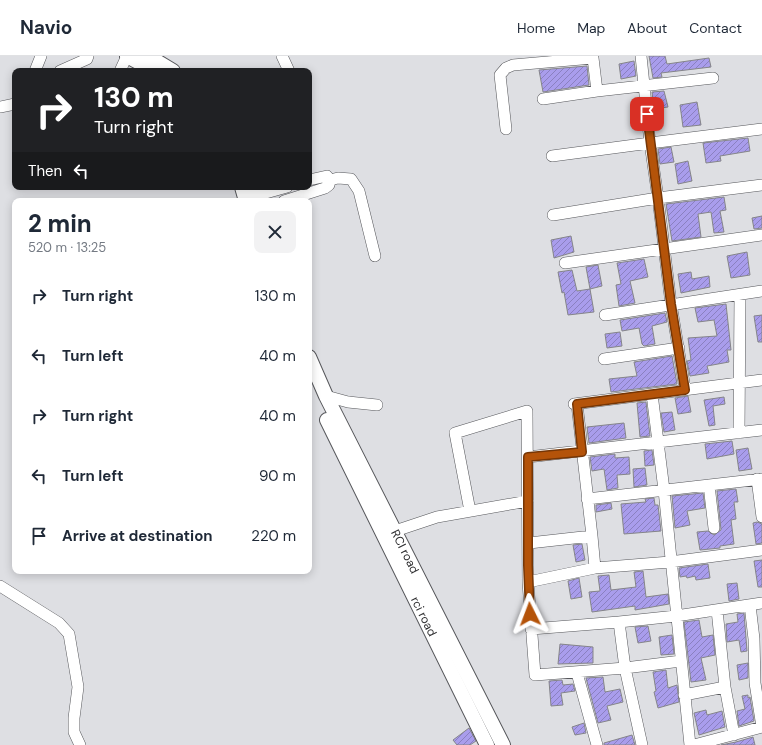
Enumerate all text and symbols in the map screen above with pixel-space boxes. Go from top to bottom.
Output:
text: Navio [20,15,72,40]
text: Home [517,19,555,37]
text: Map [577,19,605,37]
text: About [627,19,667,37]
text: Contact [689,19,742,37]
text: 130 m [94,79,174,116]
icon: right [28,84,80,136]
pin [630,97,664,131]
icon: arrive [636,103,658,125]
text: Turn right [94,115,174,139]
icon: left [70,160,92,182]
text: Then [28,161,62,181]
text: 2 min [28,208,92,239]
button: close [254,211,296,253]
text: 520 m · 13:25 [28,239,106,256]
icon: right [28,285,50,307]
text: Turn right [62,286,133,306]
text: 130 m [255,286,296,306]
icon: left [28,345,50,367]
text: Turn left [62,346,123,366]
text: 40 m [259,346,296,366]
icon: right [28,405,50,427]
text: Turn right [62,406,133,426]
text: 40 m [259,406,296,426]
icon: left [28,465,50,487]
text: Turn left [62,466,123,486]
text: 90 m [259,466,296,486]
icon: arrive [28,525,50,547]
text: Arrive at destination [62,526,213,546]
text: 220 m [251,526,296,546]
street label: RCI road [387,527,423,576]
position arrow [509,593,551,635]
street label: rci road [407,594,440,639]

